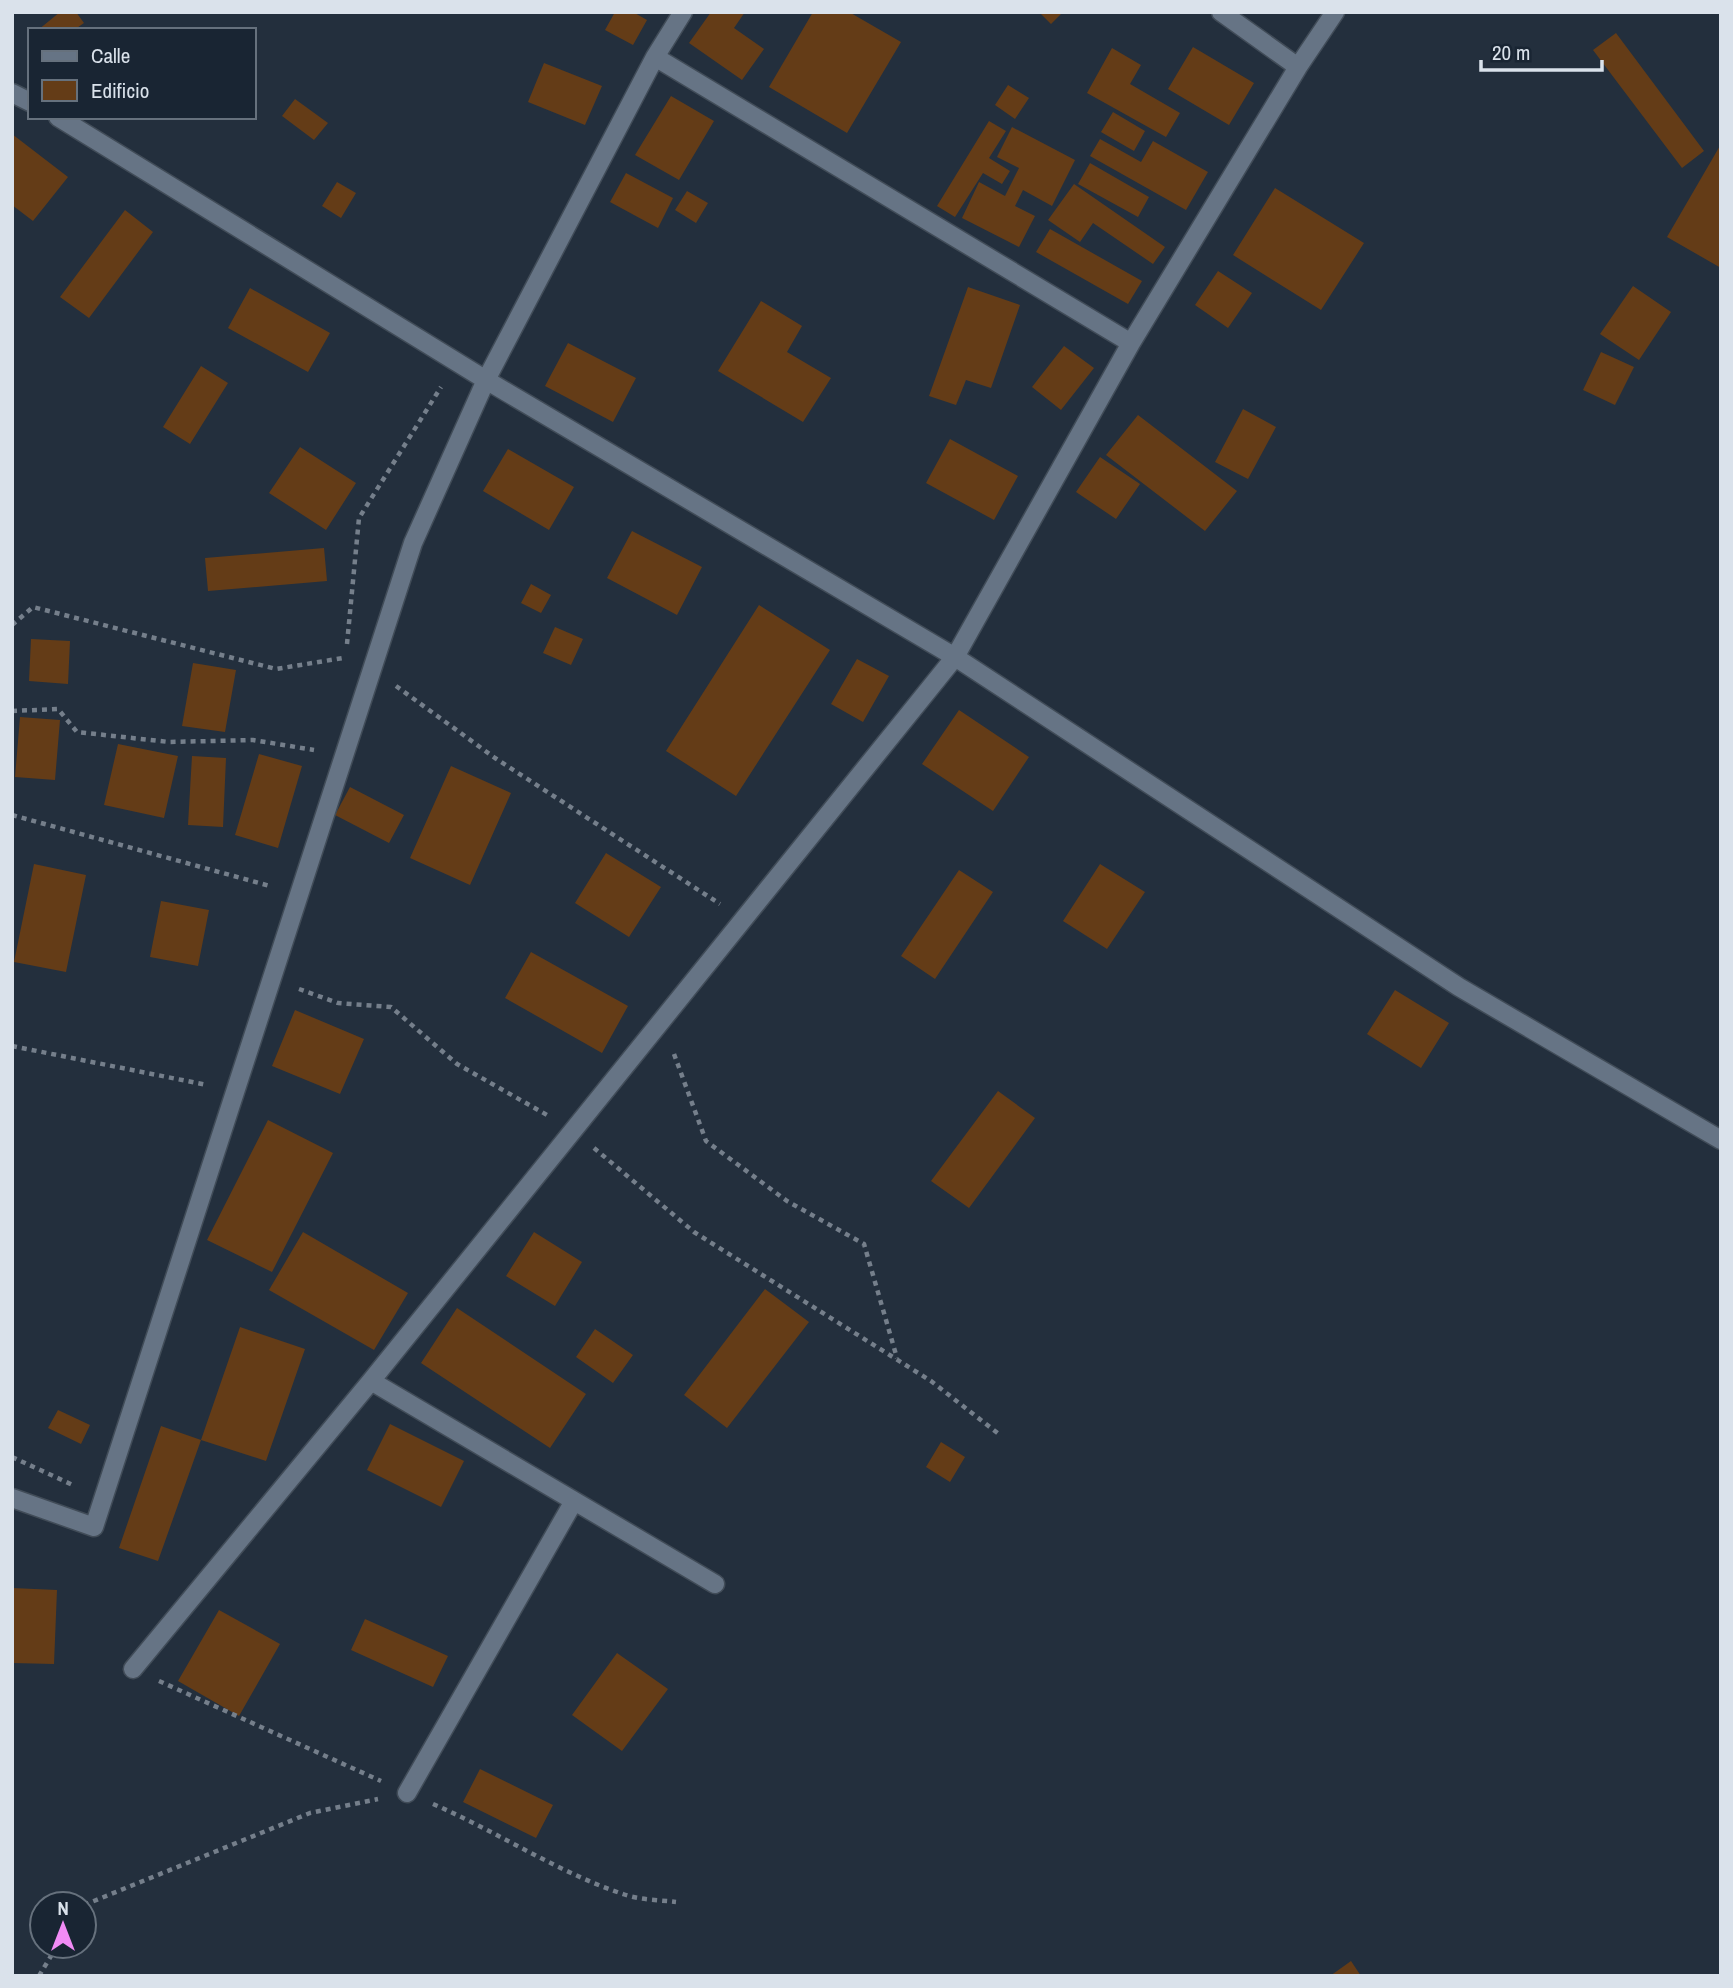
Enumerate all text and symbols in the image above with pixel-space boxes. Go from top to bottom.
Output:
legend [28,28,256,119]
scale bar [1481,28,1602,72]
text: 20 m [1492,38,1530,67]
text: Calle [91,41,130,70]
text: Edificio [91,76,149,105]
north arrow [28,1890,98,1960]
text: N [57,1895,69,1921]

